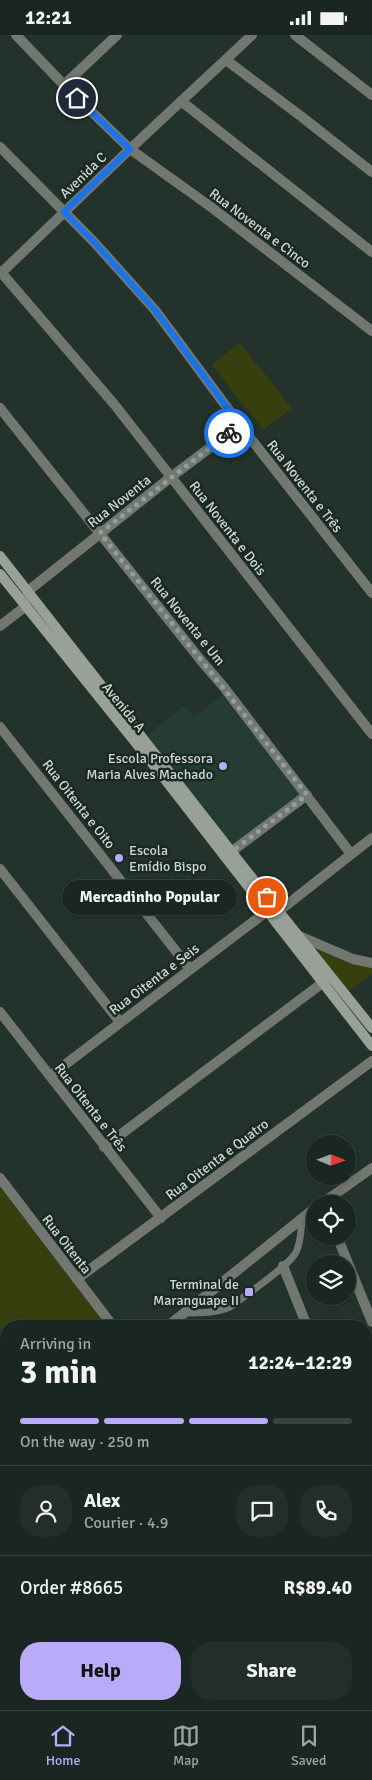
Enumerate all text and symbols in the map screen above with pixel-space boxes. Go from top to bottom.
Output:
text: 12:21 [25,6,72,30]
pin [56,77,98,119]
icon: home [63,84,91,112]
street label: Avenida C [56,149,110,202]
street label: Rua Noventa e Cinco [206,185,314,272]
courier [204,408,254,458]
icon: bike [215,419,243,447]
street label: Rua Noventa e Três [263,437,346,536]
street label: Rua Noventa [84,471,154,531]
street label: Rua Noventa e Dois [186,478,270,579]
street label: Rua Noventa e Um [147,574,229,669]
street label: Avenida A [98,679,149,736]
place label: Escola Professora Maria Alves Machado [86,750,213,783]
street label: Rua Oitenta e Oito [38,756,119,852]
marker: Escola Professora Maria Alves Machado [217,760,229,772]
place label: Escola Emídio Bispo [129,842,207,875]
marker: Escola Emídio Bispo [113,852,125,864]
pin [246,876,288,918]
callout: Mercadinho Popular [62,879,237,915]
icon: bag [253,883,281,911]
text: Mercadinho Popular [79,887,220,907]
street label: Rua Oitenta e Seis [106,940,203,1019]
street label: Rua Oitenta e Três [51,1060,130,1155]
street label: Rua Oitenta e Quatro [163,1115,272,1204]
north arrow [306,1135,356,1185]
map controls [306,1135,356,1305]
button: locate [306,1195,356,1245]
street label: Rua Oitenta [38,1211,95,1277]
button: layers [306,1255,356,1305]
place label: Terminal de Maranguape II [153,1276,239,1309]
marker: Terminal de Maranguape II [243,1286,255,1298]
text: Arriving in [20,1334,91,1354]
text: 12:24–12:29 [248,1351,352,1375]
text: 3 min [20,1353,97,1392]
text: On the way · 250 m [20,1432,150,1452]
button: person [20,1485,72,1537]
button: chat [236,1485,288,1537]
button: phone [300,1485,352,1537]
text: Alex [84,1489,120,1513]
text: Courier · 4.9 [84,1513,168,1533]
text: Order #8665 [20,1576,123,1600]
text: R$89.40 [284,1576,352,1600]
button: Help [20,1642,181,1700]
button: Share [191,1642,352,1700]
tab: Home [46,1722,81,1769]
tab: Map [172,1722,200,1769]
tab: Saved [291,1722,326,1769]

